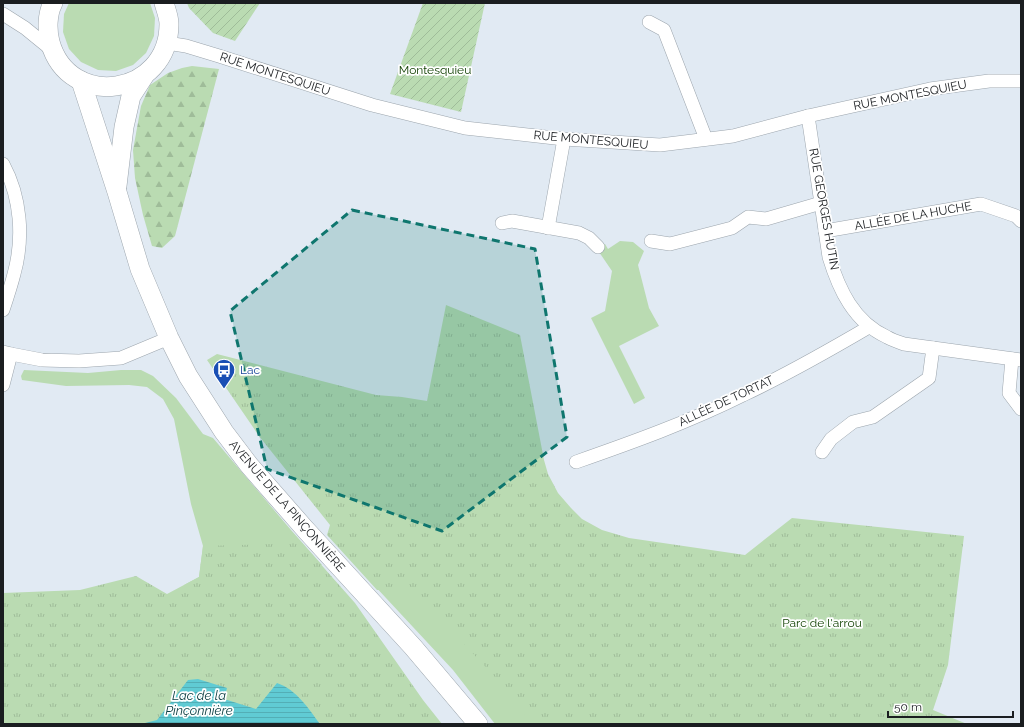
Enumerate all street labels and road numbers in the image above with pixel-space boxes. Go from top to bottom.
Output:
street label: RUE MONTESQUIEU [218,50,332,98]
street label: RUE MONTESQUIEU [852,77,968,113]
street label: RUE MONTESQUIEU [533,128,649,152]
street label: RUE GEORGES HUTIN [806,147,842,271]
street label: ALLÉE DE LA HUCHE [853,199,973,233]
street label: ALLÉE DE TORTAT [676,373,776,429]
street label: AVENUE DE LA PINÇONNIÈRE [226,438,348,574]

